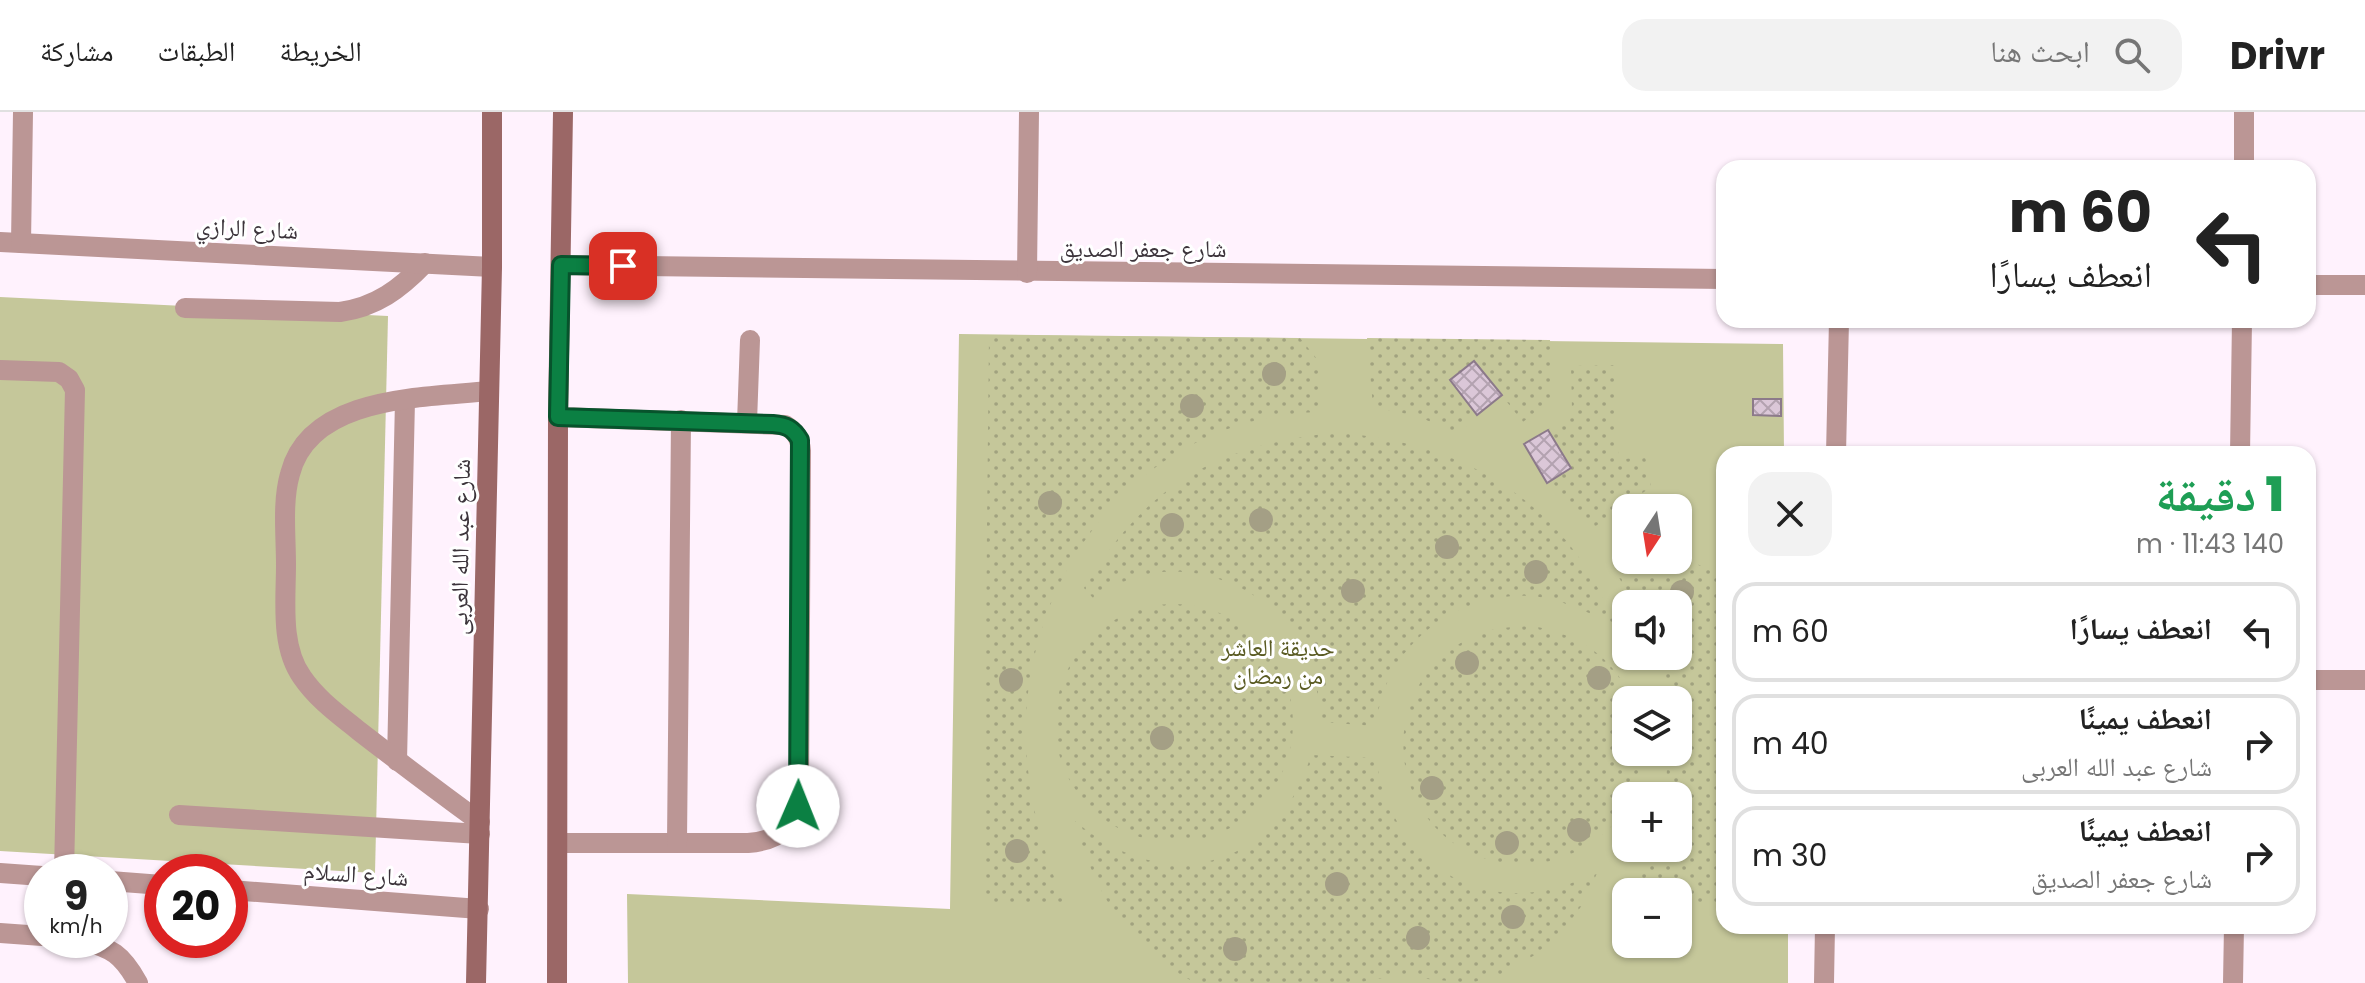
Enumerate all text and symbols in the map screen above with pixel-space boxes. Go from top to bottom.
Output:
search box [1622,19,2182,91]
text: Drivr [2230,29,2325,82]
text: ابحث هنا [1990,30,2090,73]
text: مشاركة [40,32,114,71]
text: الطبقات [158,32,235,71]
text: الخريطة [279,32,362,71]
icon: search [2110,33,2154,77]
text: 60 m [2009,173,2152,252]
icon: left [2180,192,2284,296]
street label: شارع الرازي [195,209,299,250]
pin [589,232,657,300]
street label: شارع جعفر الصديق [1059,232,1227,265]
icon: arrive [601,244,645,288]
text: انعطف يسارًا [1989,249,2152,300]
street label: شارع عبد الله العربى [442,459,478,635]
text: 1 دقيقة [2155,461,2284,528]
button: close [1748,472,1832,556]
north arrow [1612,494,1692,574]
map controls [1612,494,1692,958]
text: 140 m · 11:43 [2136,526,2284,562]
button: sound [1612,590,1692,670]
text: انعطف يسارًا [2070,607,2212,650]
text: 60 m [1752,610,1829,653]
icon: left [2236,610,2280,654]
park label: حديقة العاشر من رمضان [1220,631,1335,692]
button: layers [1612,686,1692,766]
text: انعطف يمينًا [2078,697,2212,740]
text: 40 m [1752,722,1829,765]
icon: right [2236,722,2280,766]
text: شارع عبد الله العربى [2021,749,2212,785]
position arrow [756,764,840,848]
button: + [1612,782,1692,862]
text: انعطف يمينًا [2078,809,2212,852]
text: 30 m [1752,834,1827,877]
icon: right [2236,834,2280,878]
speed limit sign: 20 [144,854,248,958]
street label: شارع السلام [302,854,410,894]
text: شارع جعفر الصديق [2031,861,2212,897]
text: 9 [64,868,88,924]
button: − [1612,878,1692,958]
text: km/h [49,912,103,940]

